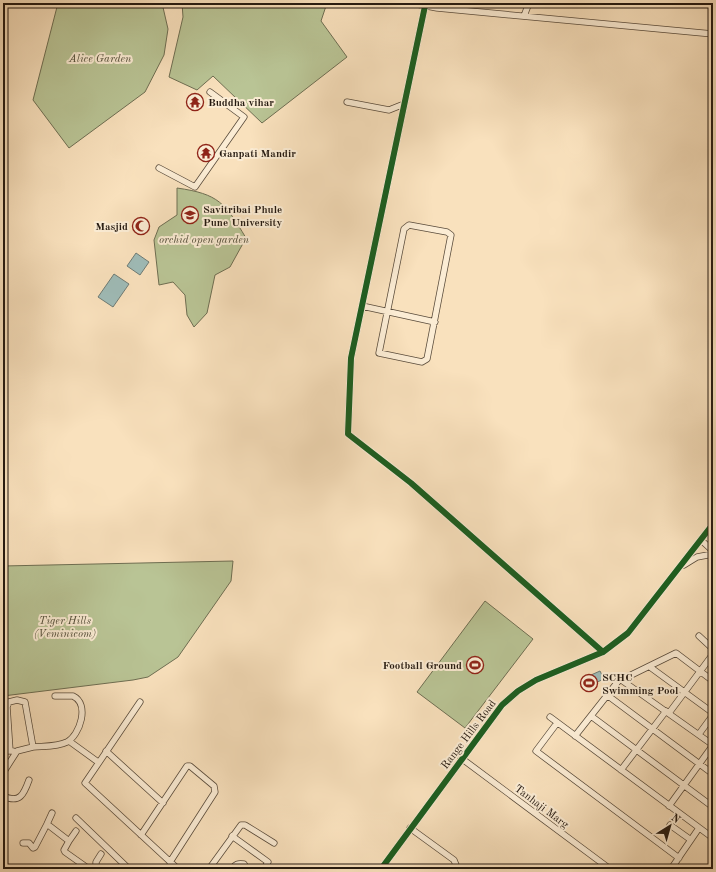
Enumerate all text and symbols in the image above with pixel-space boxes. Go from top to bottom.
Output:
park label: Alice Garden [68,54,132,65]
temple icon: Buddha vihar [185,92,205,112]
place label: Buddha vihar [208,98,274,109]
temple icon: Ganpati Mandir [196,143,216,163]
place label: Ganpati Mandir [219,149,296,160]
school or university icon: Savitribai Phule Pune University [180,205,200,225]
place label: Savitribai Phule Pune University [203,205,282,229]
mosque icon: Masjid [131,216,151,236]
place label: Masjid [95,222,128,233]
park label: orchid open garden [159,235,250,246]
park label: Tiger Hills (Veminicom) [34,616,96,640]
sports icon: Football Ground [465,655,485,675]
place label: Football Ground [382,661,462,672]
sports icon: SCHC Swimming Pool [579,673,599,693]
place label: SCHC Swimming Pool [602,673,679,697]
street label: Range Hills Road [440,698,499,771]
street label: Tanhaji Marg [512,783,570,831]
north arrow [650,806,690,846]
text: N [668,812,682,826]

